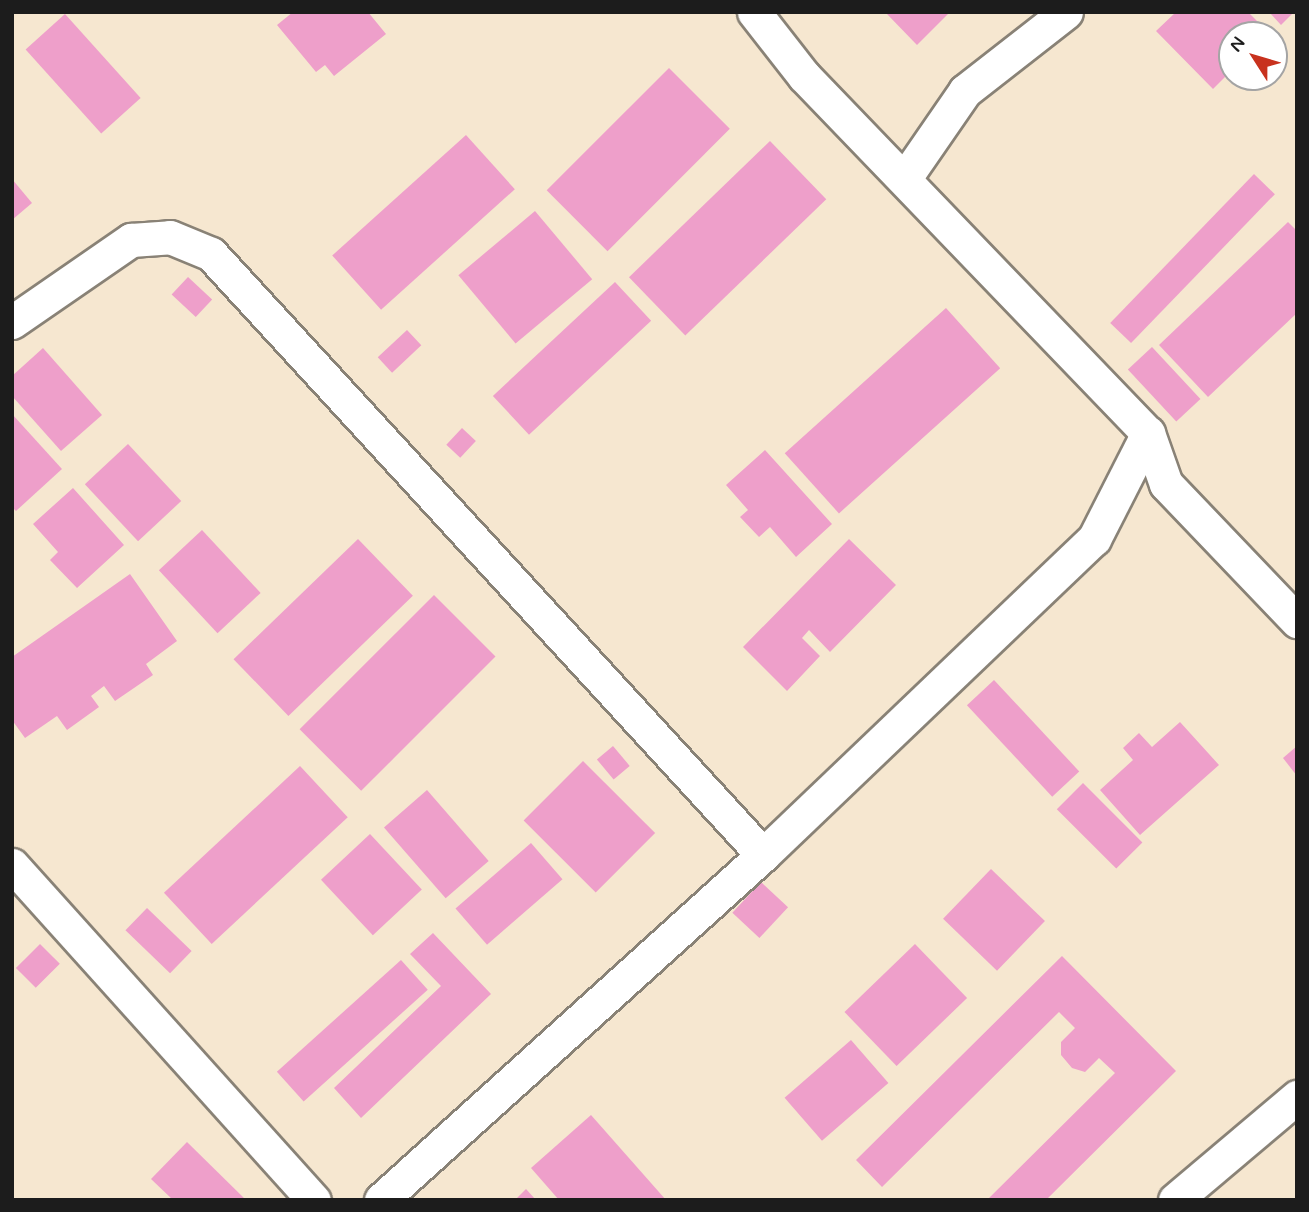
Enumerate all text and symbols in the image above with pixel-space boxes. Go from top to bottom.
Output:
north arrow [1218,21,1288,91]
text: N [1224,32,1251,57]

